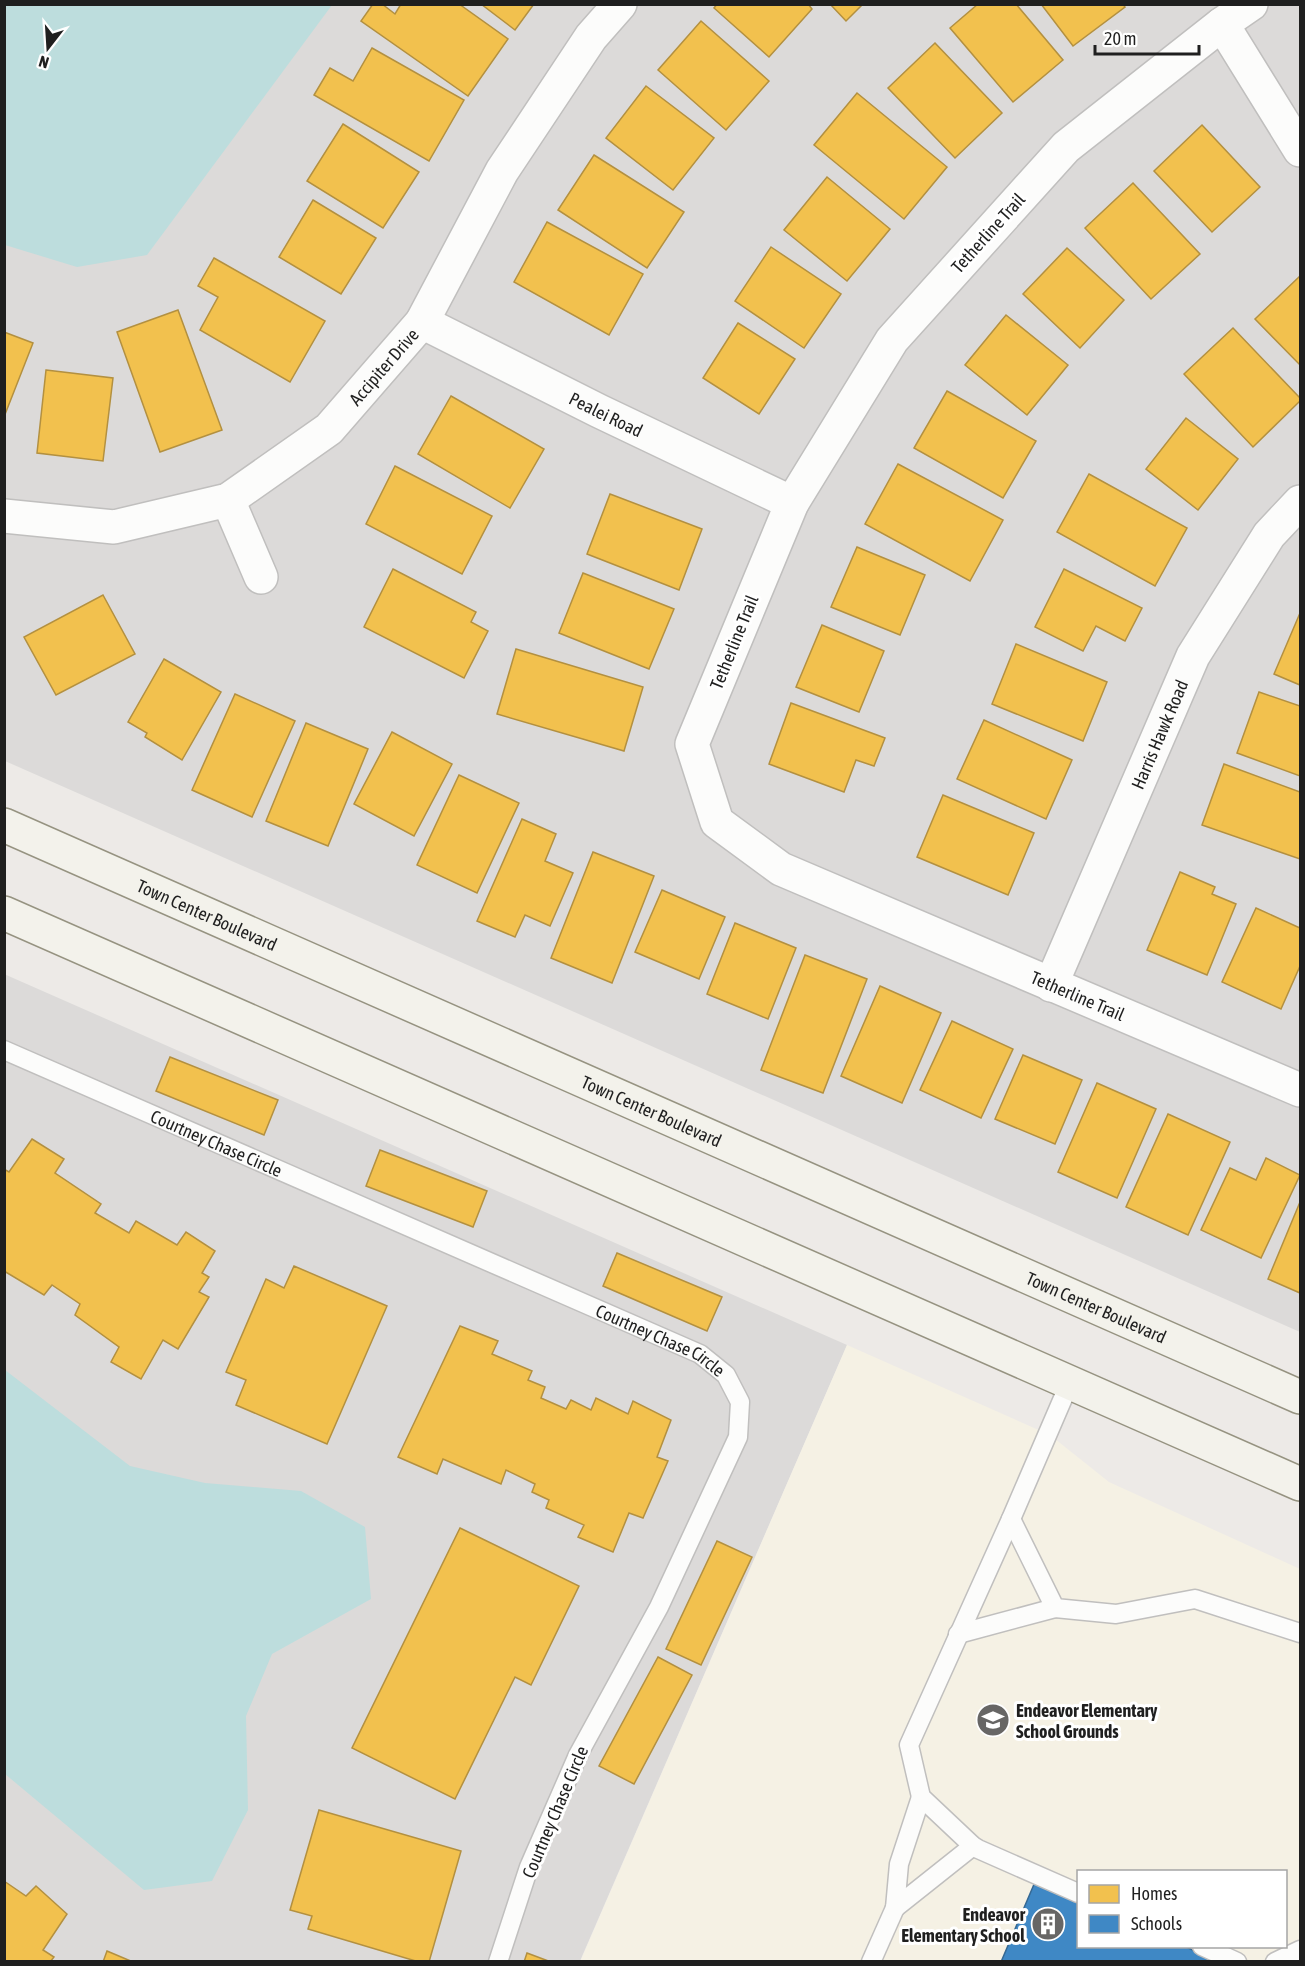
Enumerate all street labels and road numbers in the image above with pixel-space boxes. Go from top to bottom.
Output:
street label: Tetherline Trail [947,189,1029,277]
street label: Accipiter Drive [344,324,422,409]
street label: Pealei Road [566,387,646,441]
street label: Tetherline Trail [706,592,762,692]
street label: Harris Hawk Road [1126,677,1192,792]
street label: Town Center Boulevard [134,875,280,955]
street label: Tetherline Trail [1028,966,1128,1025]
street label: Town Center Boulevard [578,1071,725,1151]
street label: Courtney Chase Circle [148,1105,286,1181]
street label: Town Center Boulevard [1023,1267,1170,1347]
street label: Courtney Chase Circle [593,1299,729,1381]
street label: Courtney Chase Circle [518,1743,592,1881]

